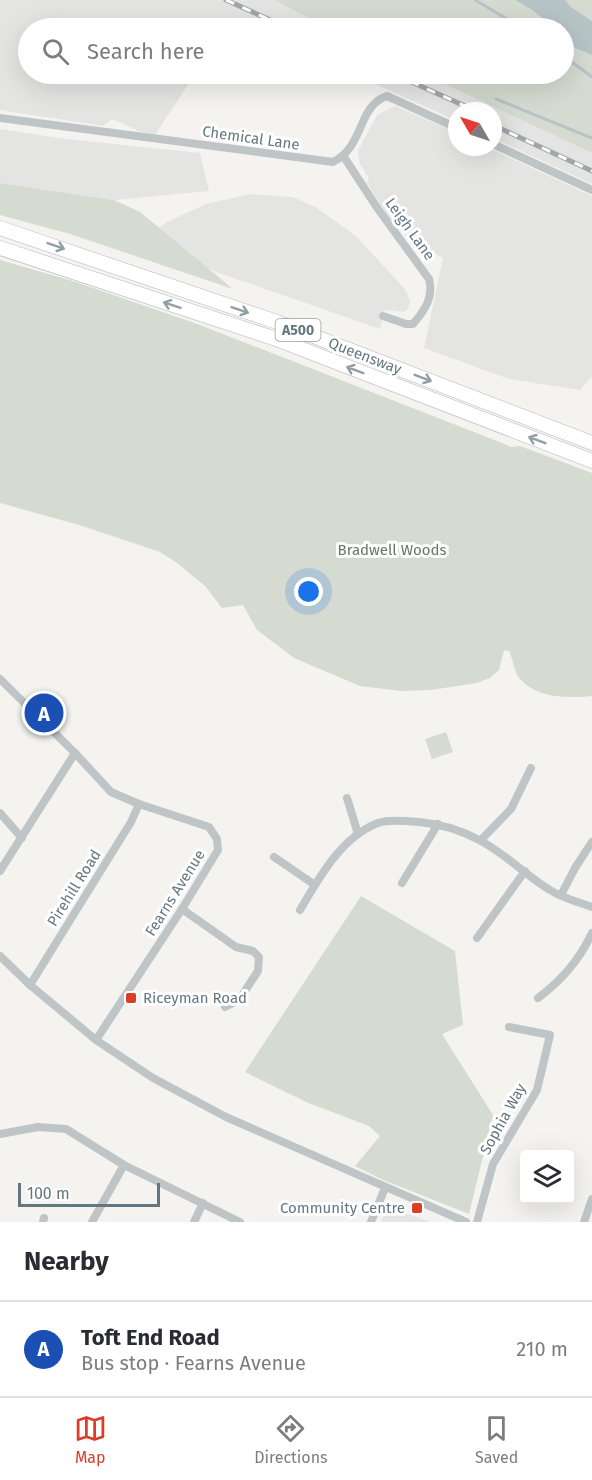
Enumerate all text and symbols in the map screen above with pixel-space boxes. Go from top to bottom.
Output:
search box [18,18,574,84]
icon: search [39,35,72,68]
text: Search here [87,38,205,65]
north arrow [448,102,502,156]
street label: Chemical Lane [201,122,301,154]
street label: Leigh Lane [381,194,439,264]
one-way arrow [46,242,65,253]
one-way arrow [162,299,181,310]
one-way arrow [230,305,249,316]
road number: A500 [276,319,320,341]
street label: Queensway [326,334,405,378]
one-way arrow [346,364,365,375]
one-way arrow [413,373,431,384]
one-way arrow [529,433,547,444]
park label: Bradwell Woods [338,541,446,559]
your location [294,577,323,606]
pin: A [24,690,63,736]
street label: Pirehill Road [43,846,105,930]
street label: Fearns Avenue [141,847,209,939]
place label: Riceyman Road [143,989,247,1007]
marker: Riceyman Road [124,991,138,1005]
street label: Sophia Way [476,1080,530,1158]
map controls [520,1150,574,1204]
button: layers [520,1150,574,1204]
scale bar [18,1180,160,1208]
text: 100 m [27,1184,70,1203]
place label: Community Centre [280,1199,405,1217]
marker: Community Centre [410,1201,424,1215]
text: Nearby [24,1246,109,1277]
text: Toft End Road [81,1324,220,1351]
text: A [38,1337,49,1361]
text: 210 m [516,1337,568,1361]
text: Bus stop · Fearns Avenue [81,1351,306,1375]
tab: Map [74,1412,107,1467]
tab: Directions [254,1412,328,1467]
tab: Saved [475,1412,518,1467]

